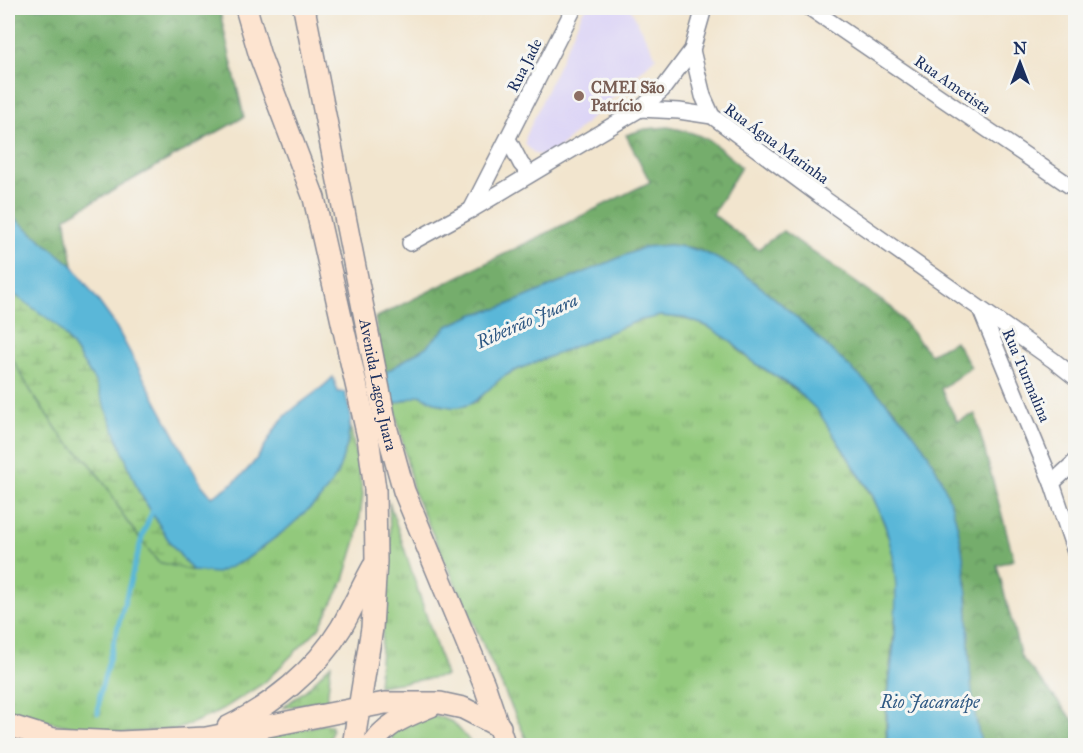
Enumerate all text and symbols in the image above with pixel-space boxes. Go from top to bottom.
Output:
north arrow [990,33,1050,93]
street label: Rua Jade [503,35,547,96]
text: N [1013,39,1027,58]
street label: Rua Ametista [911,51,995,118]
place label: CMEI São Patrício [591,78,664,115]
marker: CMEI São Patrício [572,89,586,103]
street label: Rua Água Marinha [720,98,834,189]
water label: Ribeirão Juara [472,289,582,354]
street label: Avenida Lagoa Juara [355,316,401,453]
street label: Rua Turmalina [998,326,1055,425]
water label: Rio Jacaraípe [879,691,981,714]

